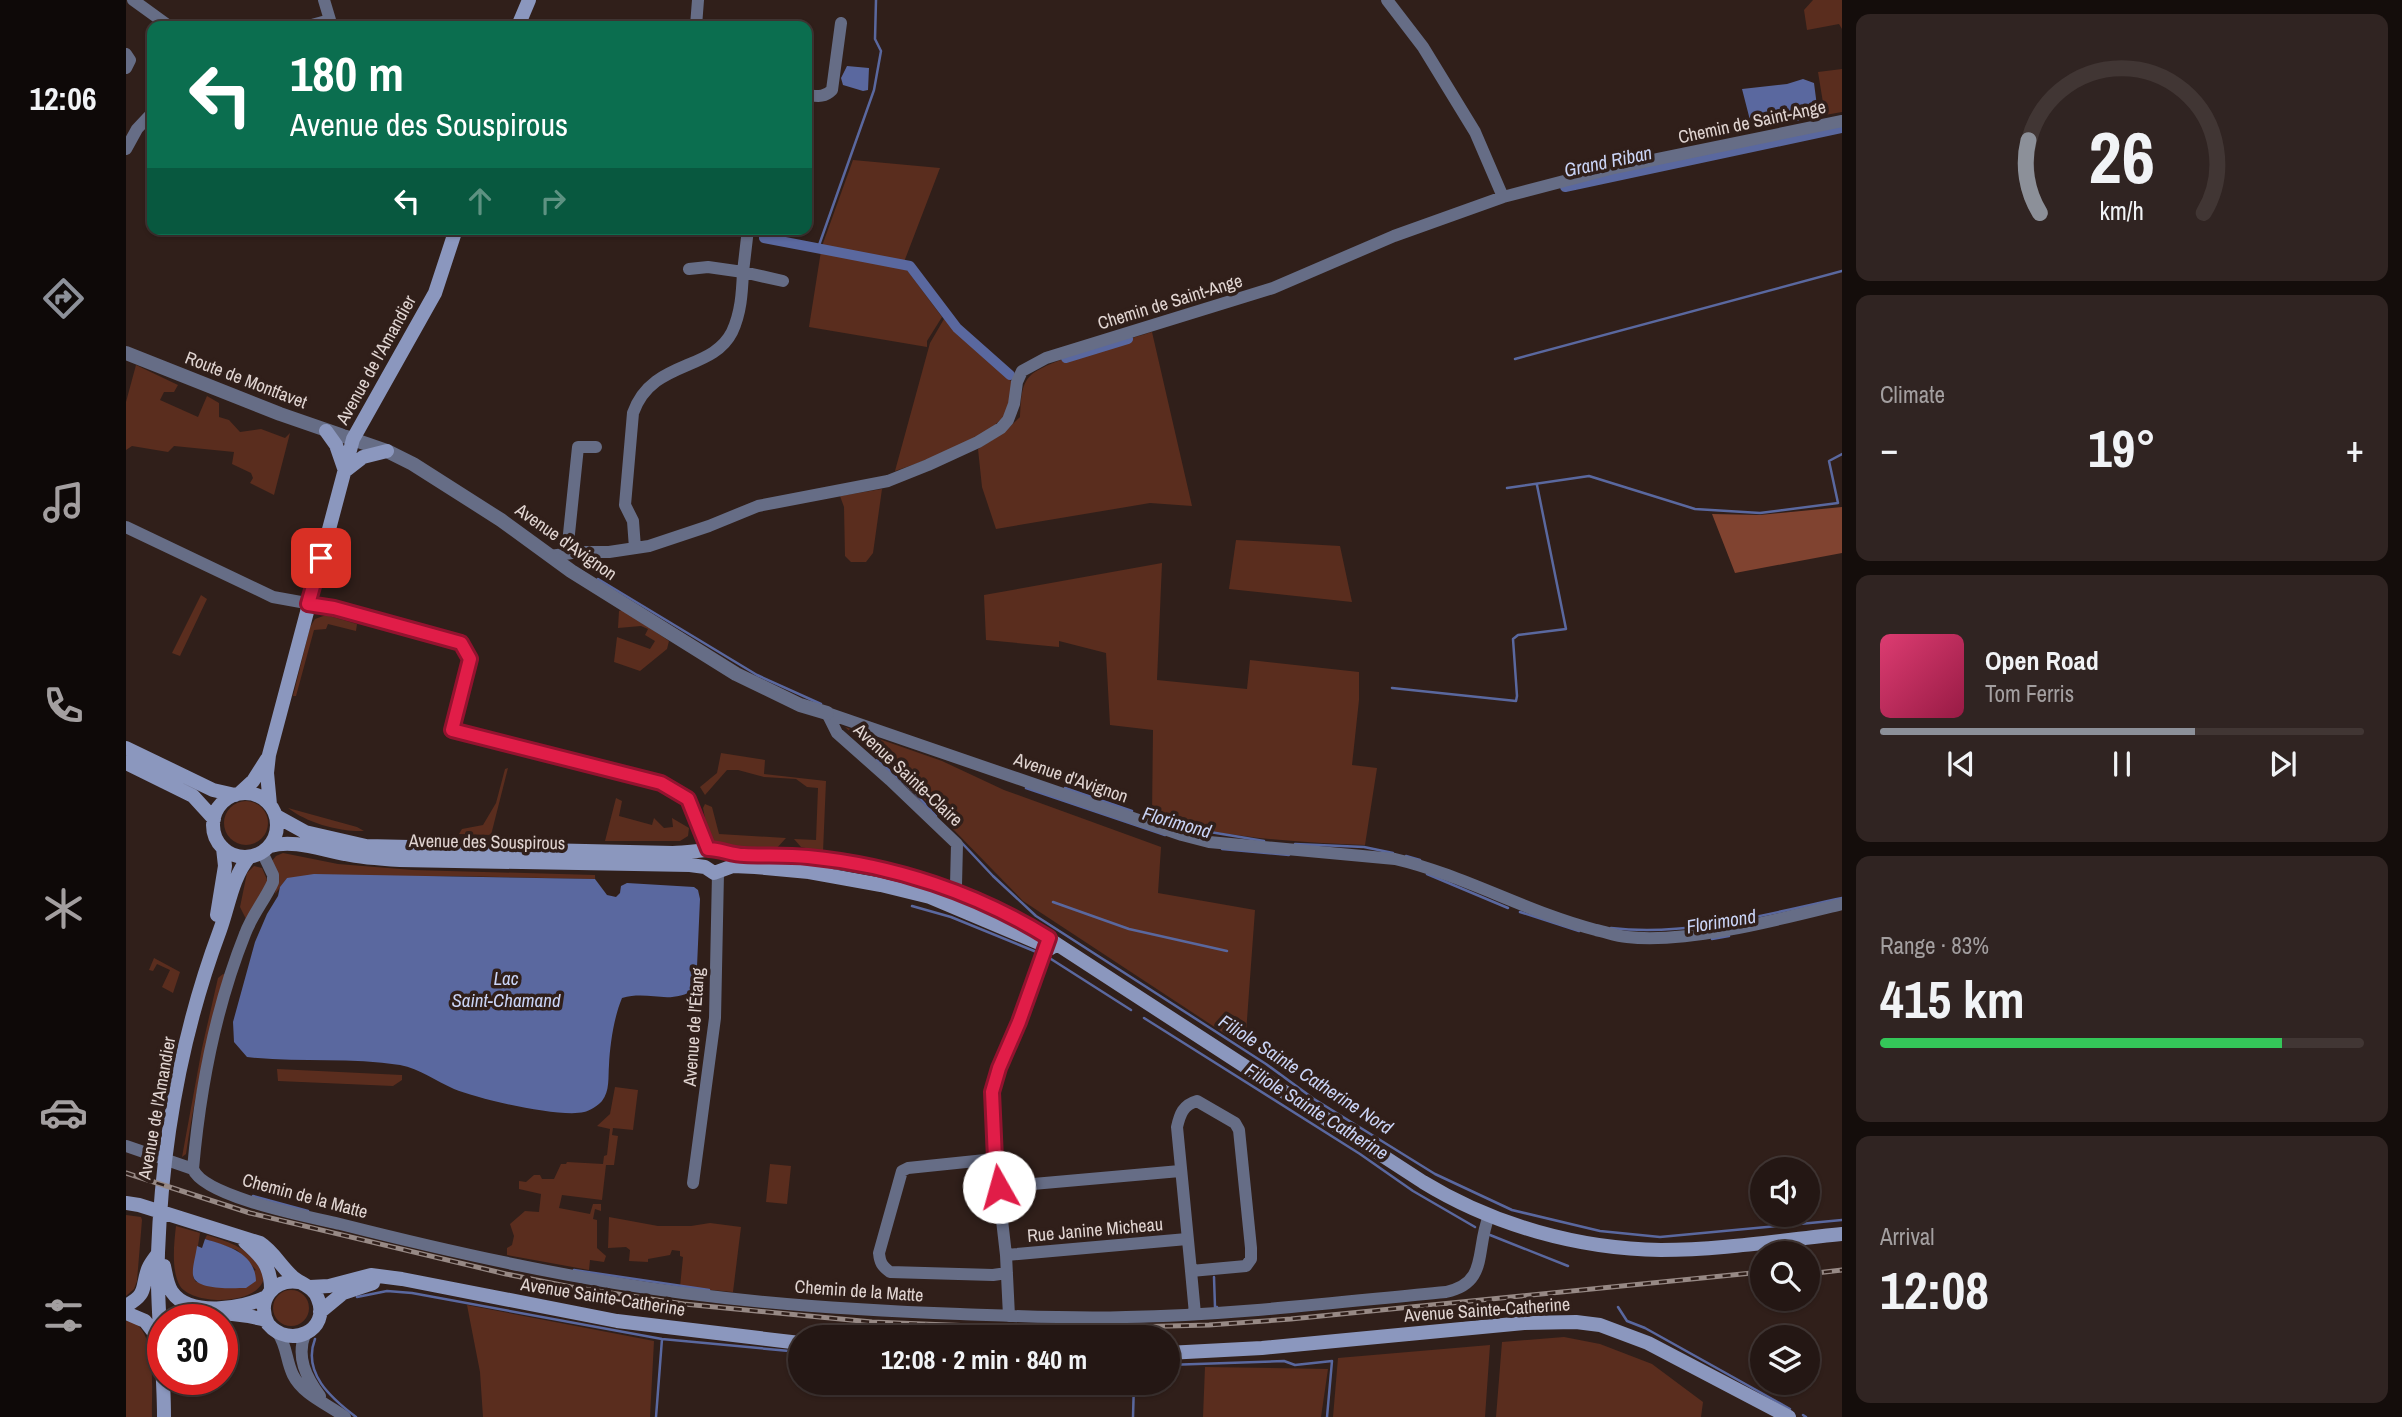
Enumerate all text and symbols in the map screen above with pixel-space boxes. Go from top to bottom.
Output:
text: 180 m [290,40,404,106]
icon: left [175,49,266,140]
text: 12:06 [29,77,97,120]
street label: Chemin de Saint-Ange [1676,94,1828,149]
text: Avenue des Souspirous [290,103,568,146]
text: 26 [2089,109,2155,207]
water label: Grand Riban [1562,139,1654,183]
icon: left [388,182,426,220]
icon: ahead [461,182,499,220]
icon: right [534,182,572,220]
text: km/h [2100,194,2144,228]
street label: Chemin de Saint-Ange [1094,268,1245,335]
icon: directions [39,274,88,323]
street label: Avenue de l'Amandier [329,290,422,430]
street label: Route de Montfavet [182,345,311,414]
text: Climate [1880,379,1945,410]
text: 19° [2088,413,2156,483]
text: − [1880,423,1898,474]
text: + [2346,423,2364,474]
icon: music [39,478,88,527]
street label: Avenue d'Avignon [510,497,622,586]
pin [291,528,351,588]
icon: arrive [302,539,340,577]
text: Open Road [1985,643,2099,678]
text: Tom Ferris [1985,678,2074,709]
icon: phone [39,681,88,730]
street label: Avenue Sainte-Claire [848,717,968,832]
icon: previous [1942,745,1980,783]
icon: pause [2103,745,2141,783]
icon: next [2264,745,2302,783]
street label: Avenue d'Avignon [1010,746,1131,809]
water label: Florimond [1140,800,1215,844]
street label: Avenue des Souspirous [408,828,565,855]
icon: climate [39,884,88,933]
water label: Florimond [1684,903,1758,939]
text: Range · 83% [1880,930,1989,961]
text: 415 km [1880,964,2025,1034]
water label: Lac Saint-Chamand [451,965,561,1013]
street label: Avenue de l'Étang [677,966,710,1088]
water label: Filiole Sainte Catherine Nord [1215,1009,1397,1139]
street label: Avenue de l'Amandier [131,1035,181,1182]
water label: Filiole Sainte Catherine [1241,1058,1393,1164]
icon: car [39,1088,88,1137]
position arrow [962,1150,1036,1224]
map controls [1750,1157,1820,1395]
button: sound [1750,1157,1820,1227]
street label: Chemin de la Matte [240,1167,371,1224]
street label: Rue Janine Micheau [1026,1211,1164,1248]
text: Arrival [1880,1221,1935,1252]
button: search [1750,1241,1820,1311]
text: 12:08 [1880,1255,1989,1325]
street label: Avenue Sainte-Catherine [518,1271,687,1322]
street label: Chemin de la Matte [794,1274,924,1307]
icon: filters [39,1291,88,1340]
street label: Avenue Sainte-Catherine [1402,1291,1571,1328]
speed limit sign: 30 [147,1304,238,1395]
button: layers [1750,1325,1820,1395]
text: 12:08 · 2 min · 840 m [881,1342,1087,1377]

